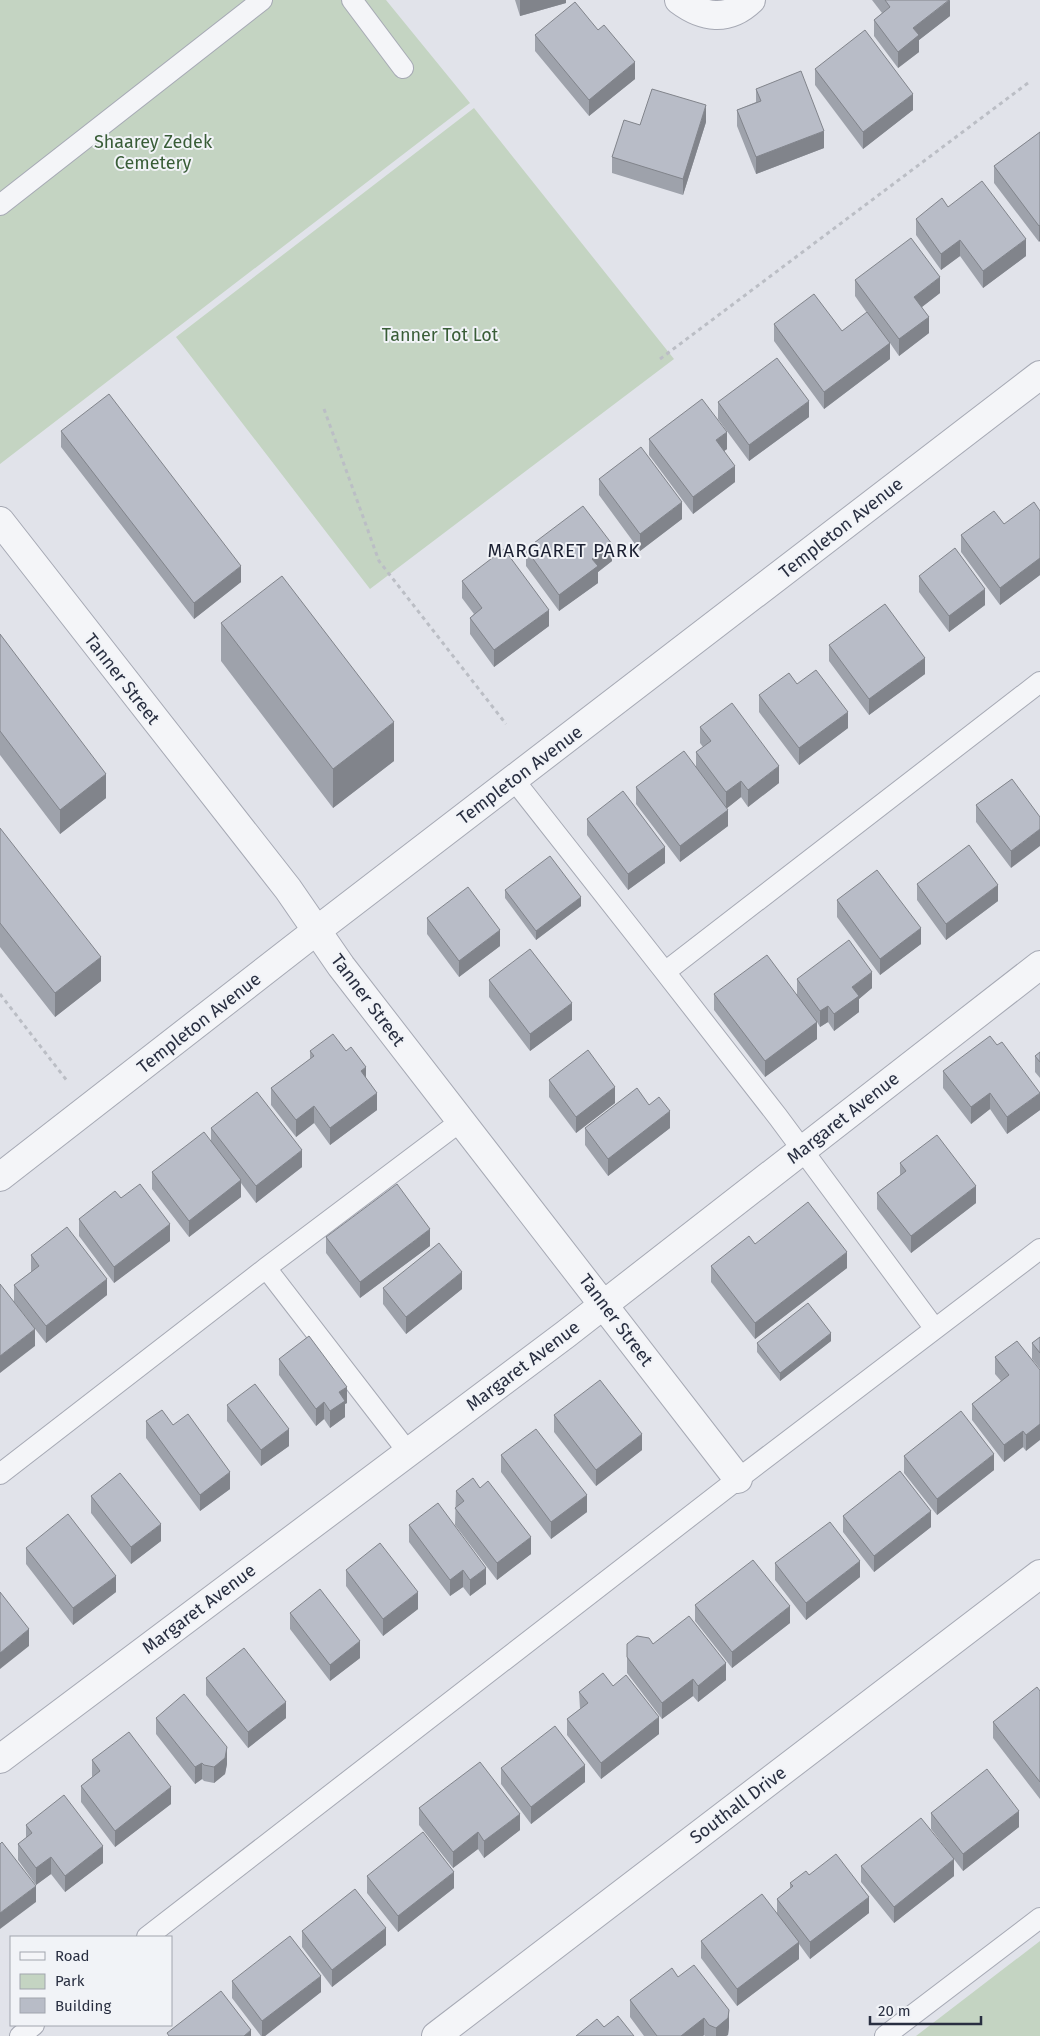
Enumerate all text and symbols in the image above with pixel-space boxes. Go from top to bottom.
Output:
park label: Shaarey Zedek Cemetery [94,131,213,174]
park label: Tanner Tot Lot [382,324,499,346]
street label: Templeton Avenue [775,473,907,583]
district label: MARGARET PARK [488,539,640,562]
street label: Tanner Street [80,629,165,729]
street label: Templeton Avenue [453,721,587,829]
street label: Tanner Street [326,950,410,1051]
street label: Templeton Avenue [133,968,265,1078]
street label: Margaret Avenue [782,1067,904,1169]
street label: Tanner Street [574,1270,658,1371]
street label: Margaret Avenue [462,1316,584,1416]
street label: Margaret Avenue [138,1559,260,1659]
street label: Southall Drive [685,1762,791,1848]
legend [10,1936,172,2026]
text: Road [55,1947,90,1965]
text: Park [55,1972,85,1990]
scale bar [870,1994,981,2026]
text: Building [55,1997,111,2015]
text: 20 m [878,2002,911,2020]

